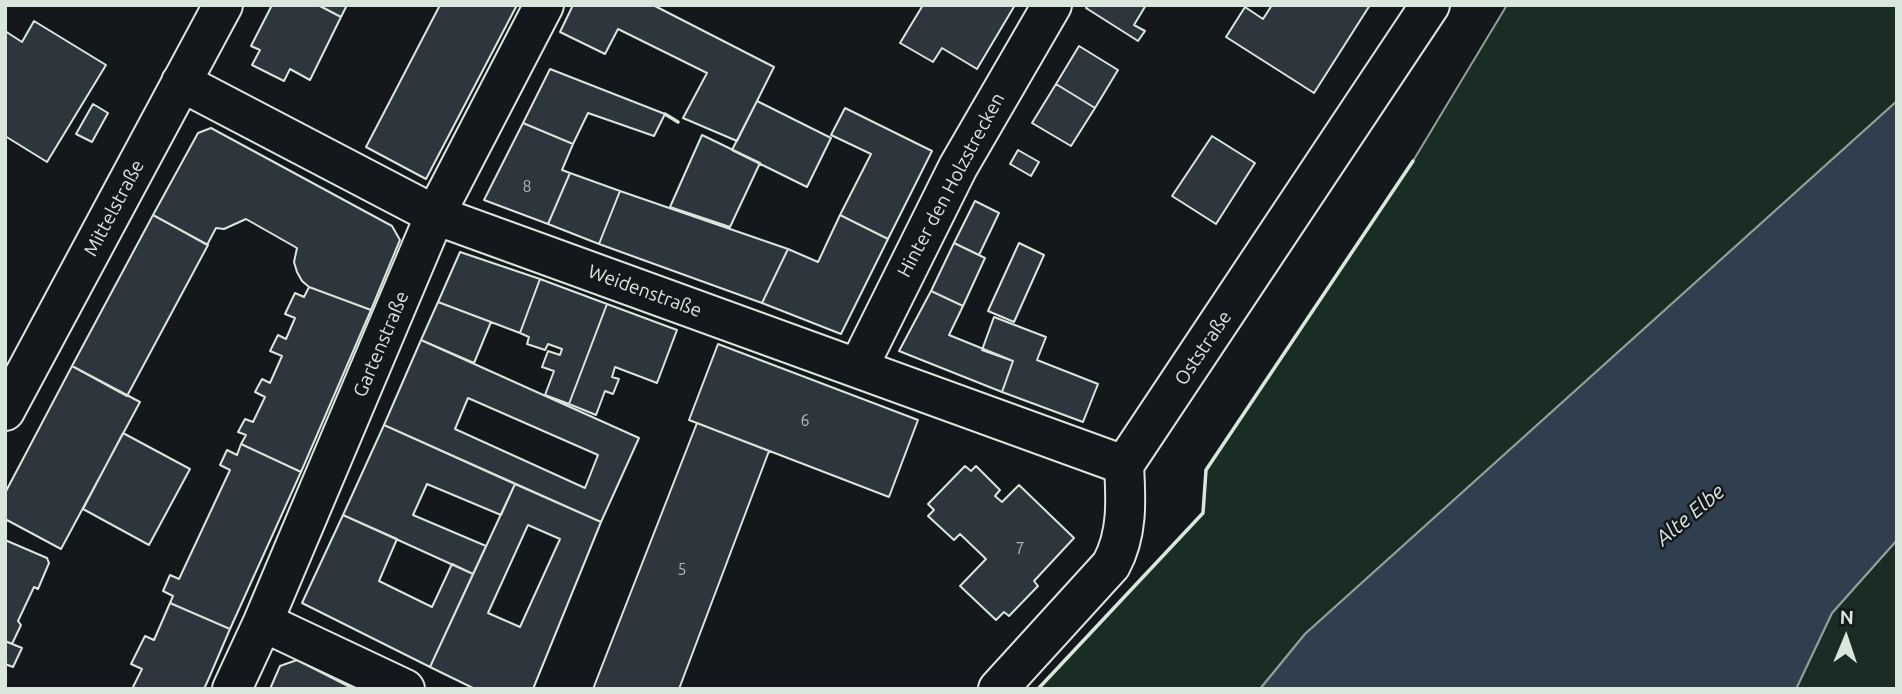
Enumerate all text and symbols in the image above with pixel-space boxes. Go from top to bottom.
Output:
street label: Hinter den Holzstrecken [893,89,1009,281]
street label: Mittelstraße [79,156,149,260]
house number: 8 [522,177,532,197]
street label: Weidenstraße [585,260,705,322]
street label: Gartenstraße [348,288,414,400]
street label: Oststraße [1170,306,1236,390]
house number: 6 [800,411,810,431]
water label: Alte Elbe [1650,479,1730,551]
house number: 7 [1015,539,1025,559]
house number: 5 [677,560,687,580]
north arrow [1811,603,1881,673]
text: N [1839,606,1854,628]

